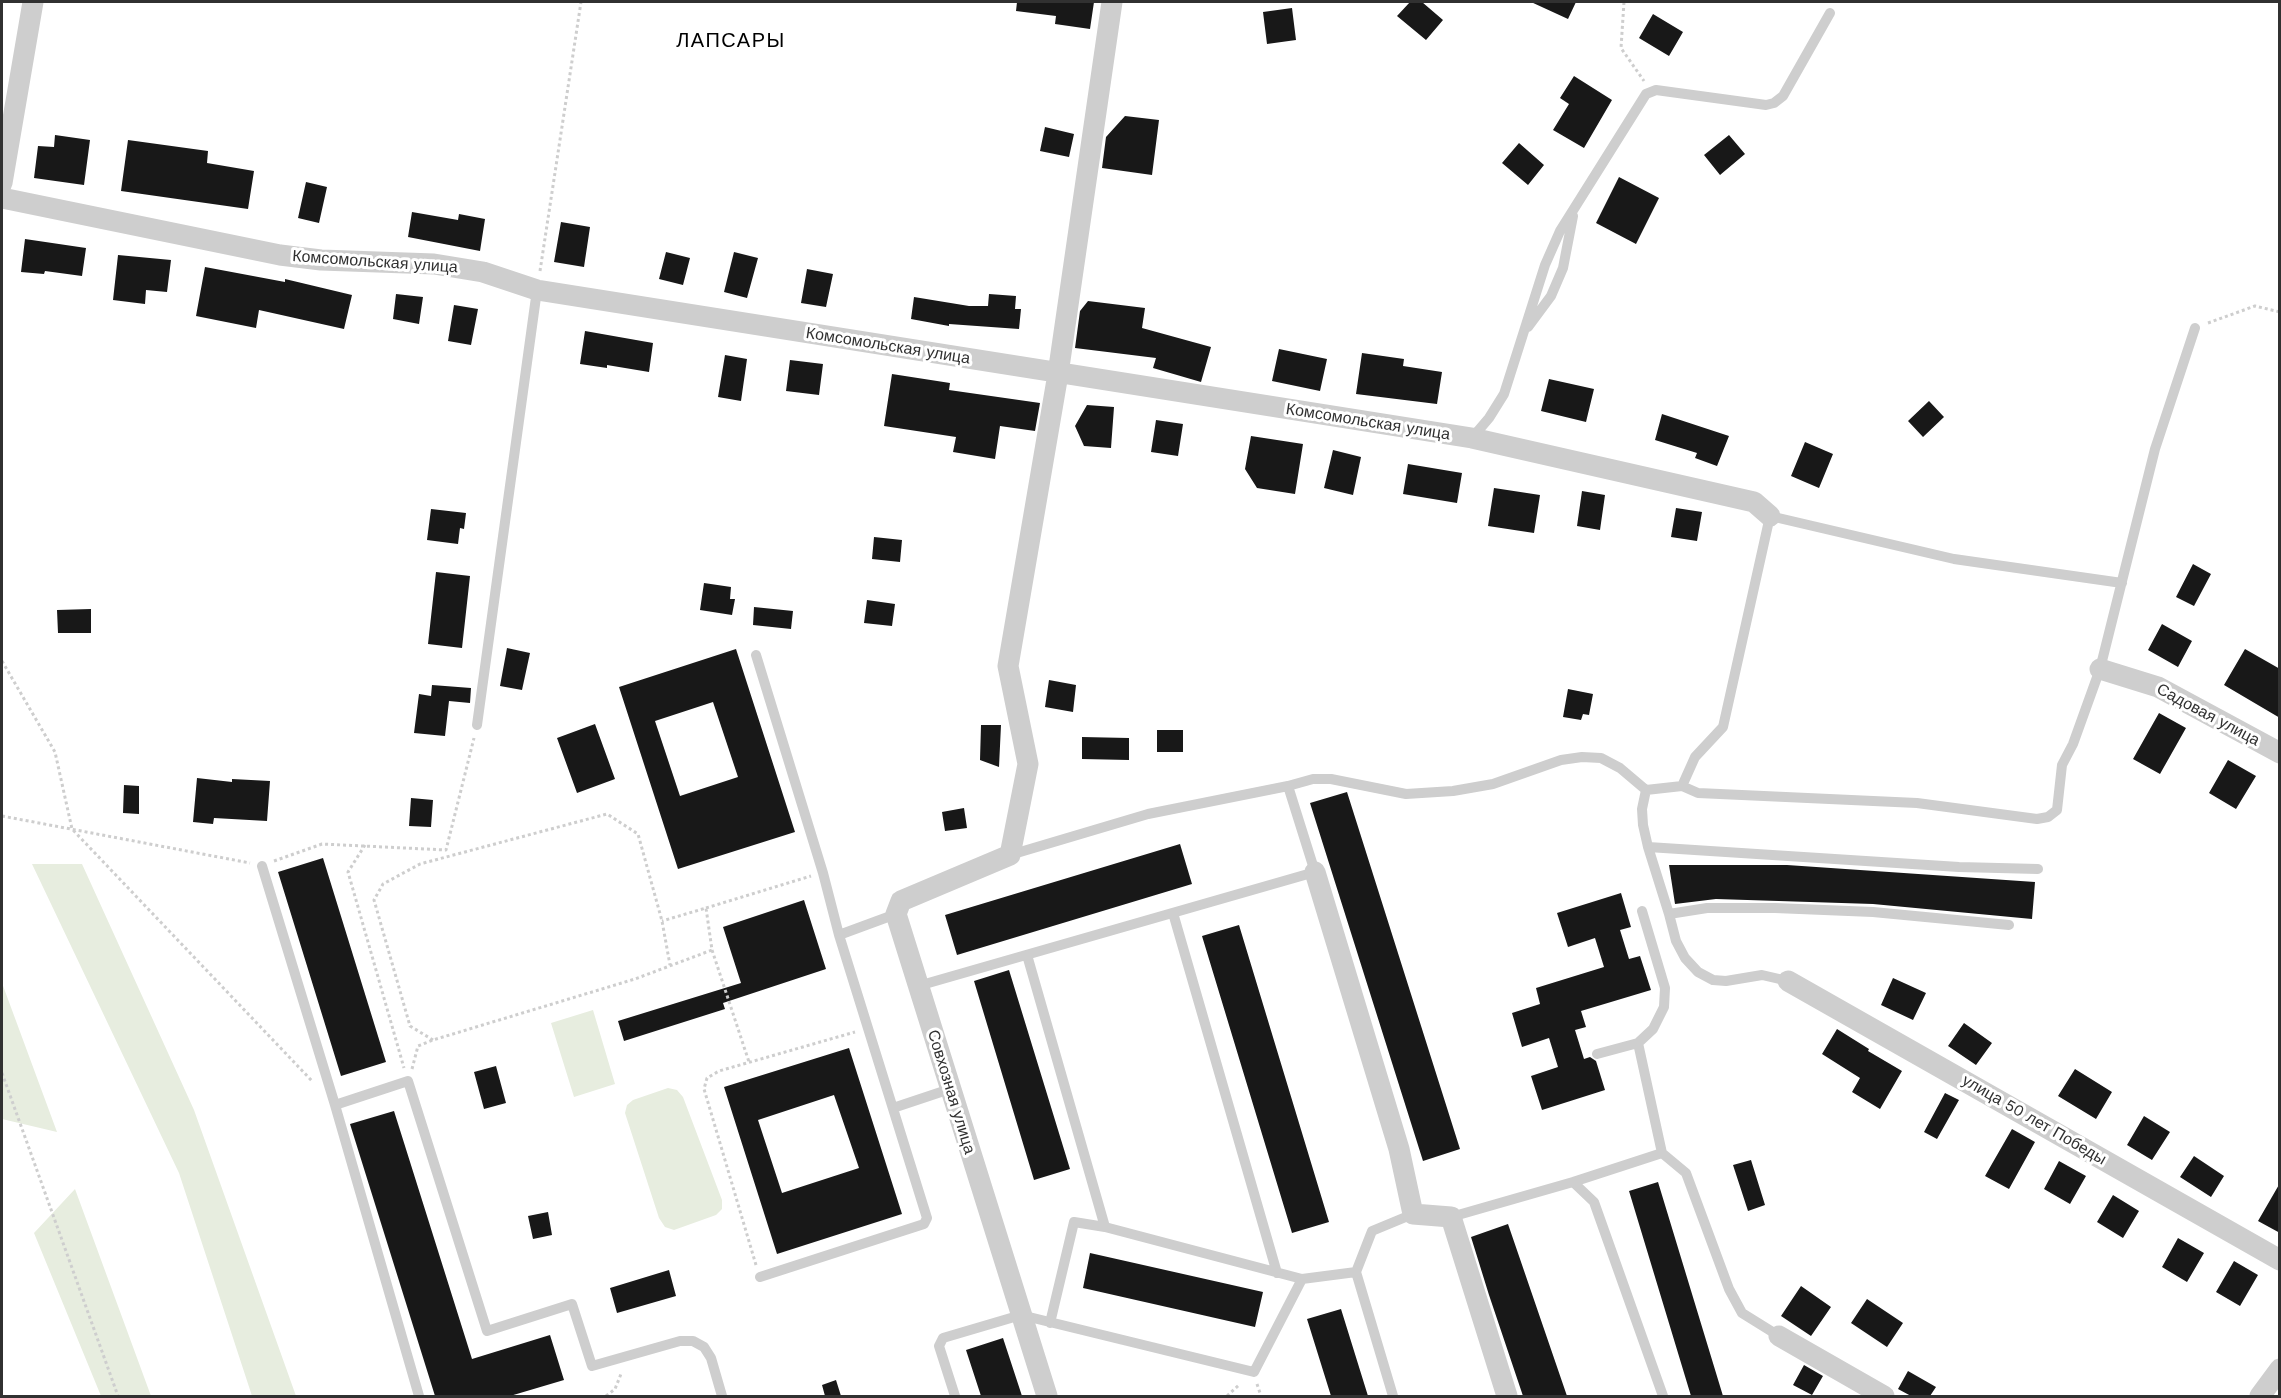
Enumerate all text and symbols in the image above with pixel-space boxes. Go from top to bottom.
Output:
district label: ЛАПСАРЫ [676,29,786,53]
street label: Комсомольская улица [292,247,458,277]
street label: Комсомольская улица [805,324,971,368]
street label: Комсомольская улица [1285,400,1451,444]
street label: Садовая улица [2153,680,2263,750]
street label: Совхозная улица [923,1028,979,1156]
street label: улица 50 лет Победы [1958,1071,2110,1169]

